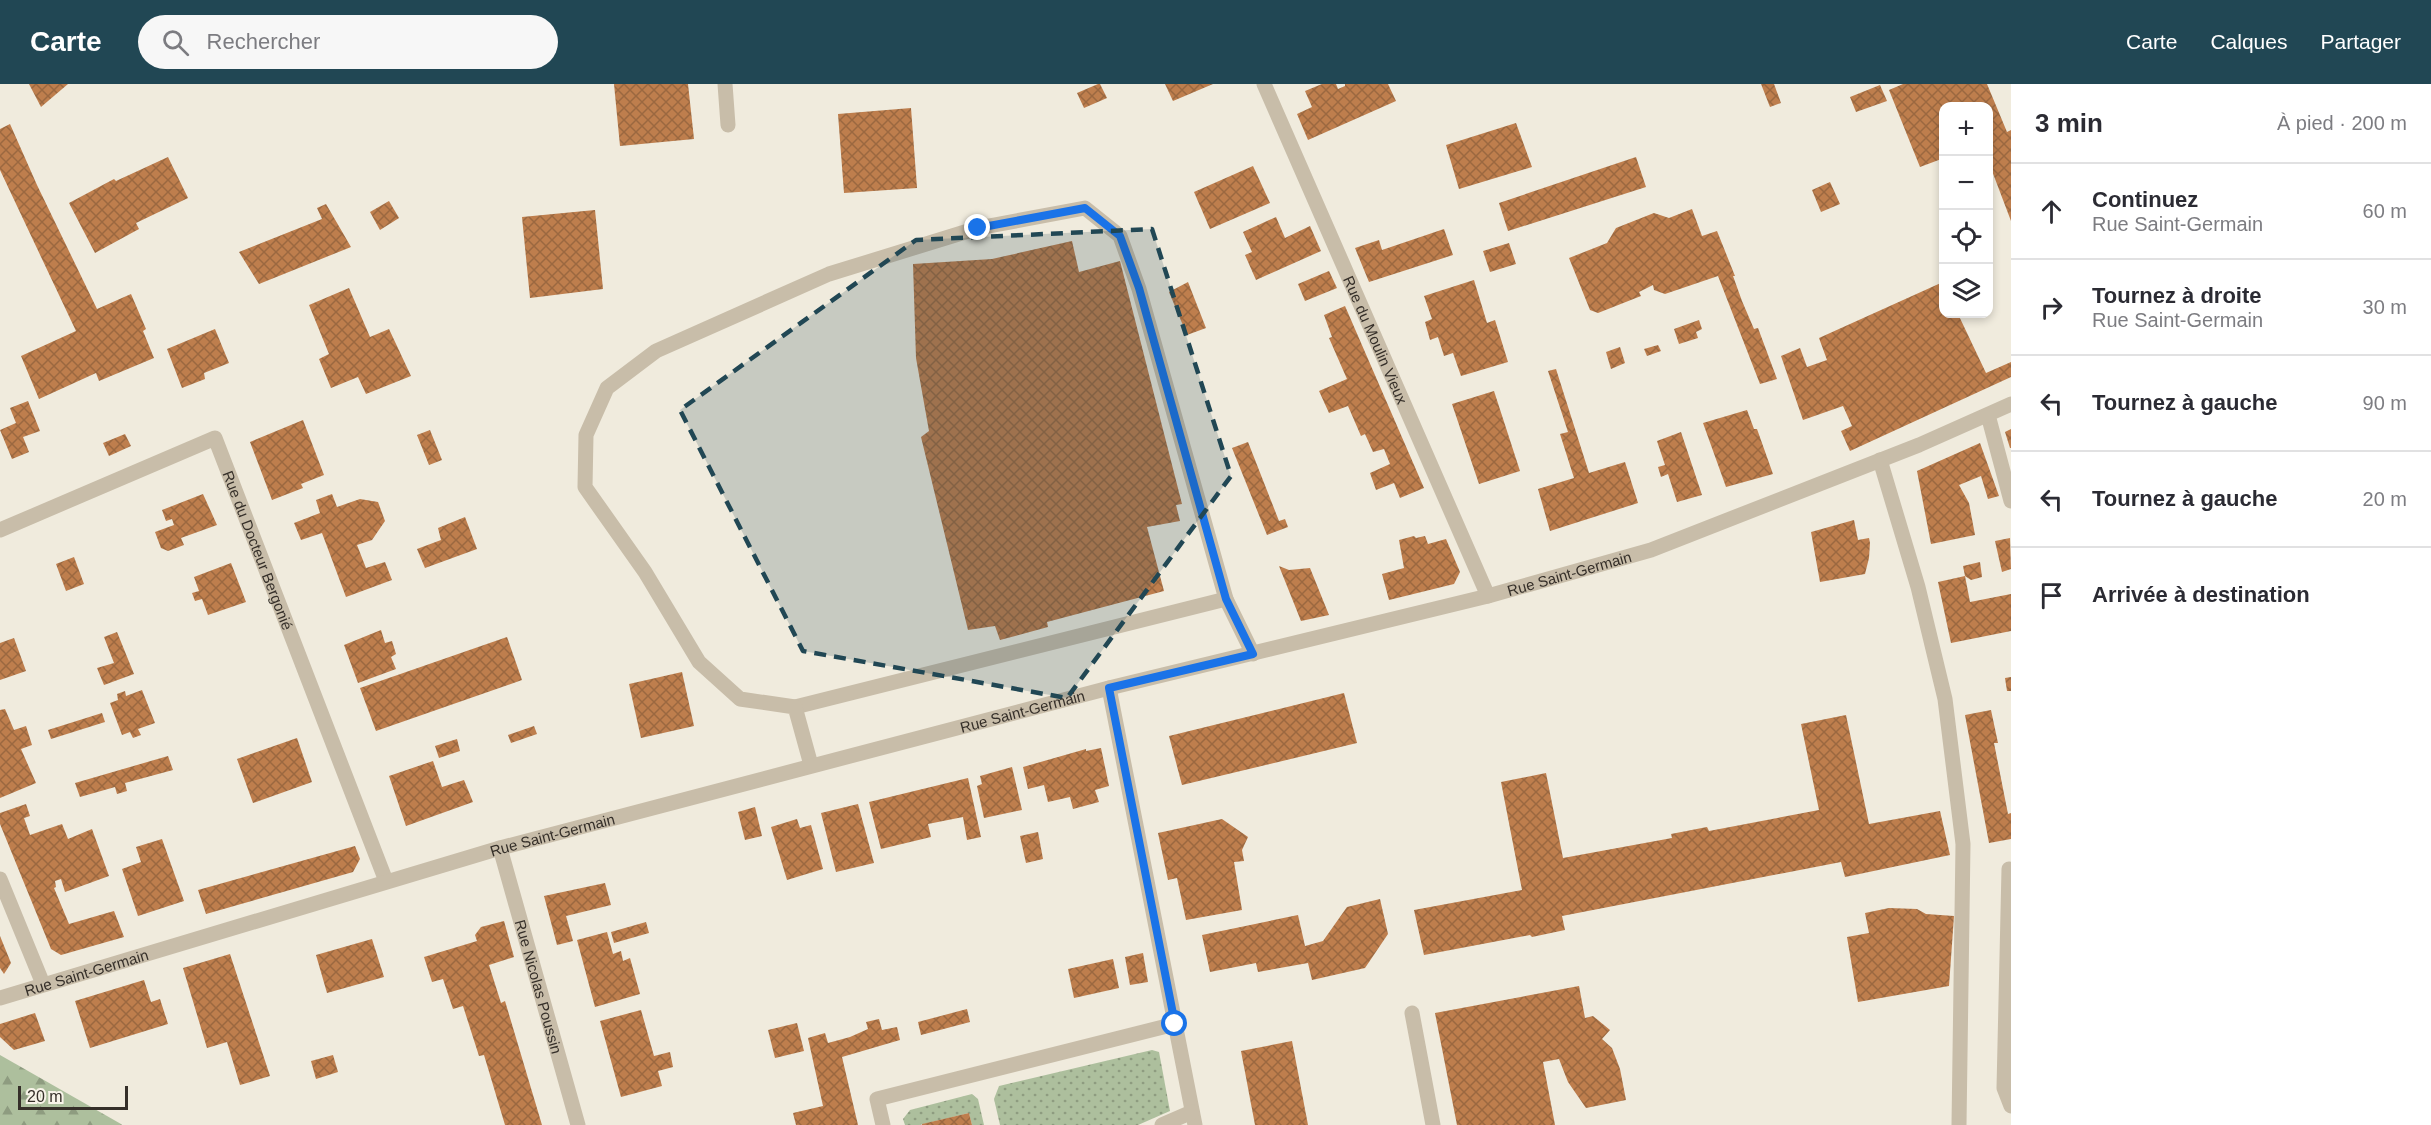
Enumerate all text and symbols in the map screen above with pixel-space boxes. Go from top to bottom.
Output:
search box [138,15,558,69]
text: Carte [30,26,102,57]
icon: search [159,26,192,59]
text: Rechercher [207,29,320,54]
text: Carte [2126,30,2177,53]
text: Calques [2210,30,2287,53]
text: Partager [2320,30,2401,53]
map controls [1939,102,1993,318]
button: + [1939,102,1993,156]
text: 3 min [2035,108,2103,138]
text: À pied · 200 m [2277,112,2407,134]
button: − [1939,156,1993,210]
text: Continuez [2092,187,2198,212]
icon: ahead [2035,195,2068,228]
text: 60 m [2363,200,2407,222]
button: locate [1939,210,1993,264]
text: Rue Saint-Germain [2092,213,2263,235]
route end [964,214,990,240]
button: layers [1939,264,1993,318]
street label: Rue du Moulin Vieux [1340,273,1412,407]
text: Tournez à droite [2092,283,2262,308]
icon: right [2035,291,2068,324]
text: 30 m [2363,296,2407,318]
text: Rue Saint-Germain [2092,309,2263,331]
icon: left [2035,387,2068,420]
text: Tournez à gauche [2092,390,2277,415]
text: 90 m [2363,392,2407,414]
street label: Rue du Docteur Bergonié [220,468,297,632]
icon: left [2035,483,2068,516]
text: Tournez à gauche [2092,486,2277,511]
text: 20 m [2363,488,2407,510]
street label: Rue Saint-Germain [1505,547,1633,599]
icon: arrive [2035,579,2068,612]
text: Arrivée à destination [2092,582,2310,607]
street label: Rue Saint-Germain [958,686,1087,735]
street label: Rue Saint-Germain [488,810,616,859]
street label: Rue Nicolas Poussin [512,918,566,1056]
street label: Rue Saint-Germain [22,946,150,999]
route start [1161,1010,1187,1036]
scale bar [18,1083,128,1110]
text: 20 m [27,1088,63,1105]

